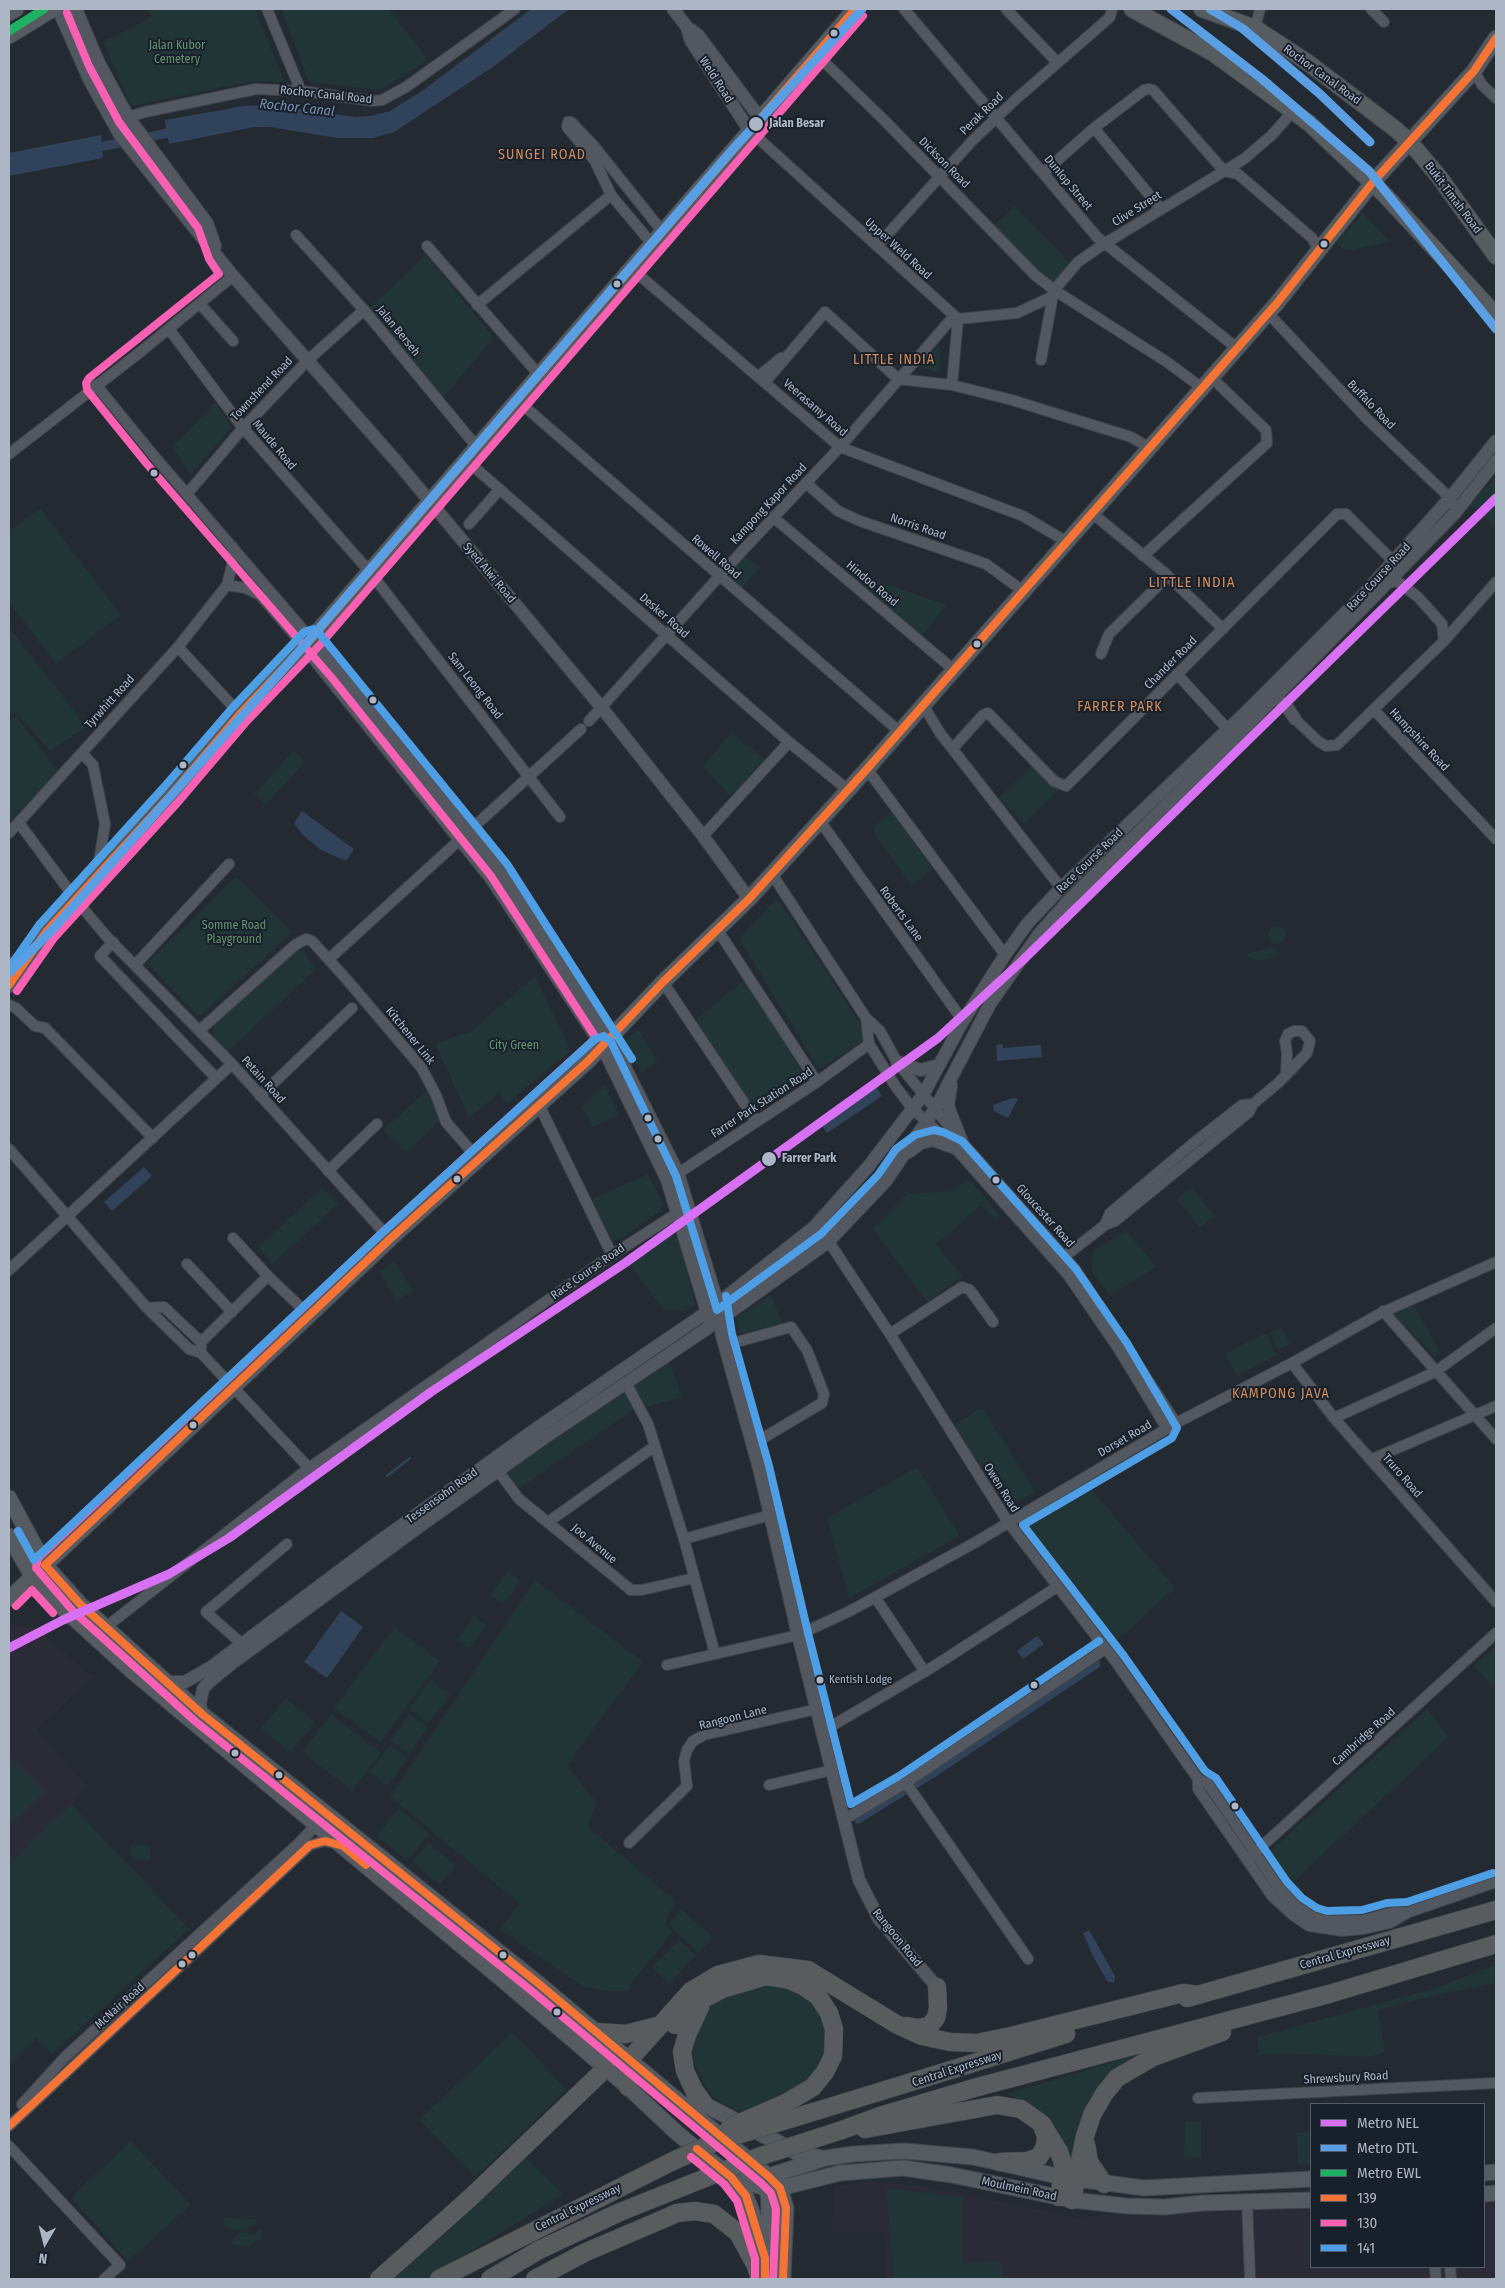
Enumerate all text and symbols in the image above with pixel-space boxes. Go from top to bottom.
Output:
unlabelled marker [829,28,839,38]
park label: Jalan Kubor Cemetery [149,39,205,67]
street label: Rochor Canal Road [1280,42,1364,108]
street label: Weld Road [696,54,736,106]
street label: Rochor Canal Road [279,83,373,107]
street label: Perak Road [957,90,1007,138]
water label: Rochor Canal [258,96,336,120]
marker: Jalan Besar [747,115,765,133]
place label: Jalan Besar [769,117,825,131]
street label: Dickson Road [916,135,972,191]
district label: SUNGEI ROAD [497,147,587,163]
street label: Dunlop Street [1041,152,1095,214]
street label: Bukit Timah Road [1421,159,1485,237]
street label: Clive Street [1110,188,1164,230]
street label: Upper Weld Road [862,215,934,283]
unlabelled marker [1319,239,1329,249]
unlabelled marker [612,279,622,289]
street label: Jalan Berseh [373,303,423,359]
district label: LITTLE INDIA [851,352,937,368]
street label: Townshend Road [228,354,296,424]
street label: Veerasamy Road [780,376,850,440]
street label: Buffalo Road [1344,377,1398,433]
street label: Maude Road [249,417,299,473]
street label: Kampong Kapor Road [728,460,810,548]
unlabelled marker [149,468,159,478]
street label: Norris Road [888,511,948,543]
street label: Rowell Road [688,532,744,582]
street label: Syed Alwi Road [460,540,518,606]
street label: Race Course Road [1344,540,1414,614]
street label: Hindoo Road [843,558,901,610]
district label: LITTLE INDIA [1147,574,1237,592]
street label: Desker Road [636,590,692,642]
street label: Chander Road [1142,634,1200,692]
unlabelled marker [972,639,982,649]
street label: Sam Leong Road [444,650,506,722]
street label: Tyrwhitt Road [82,672,138,732]
unlabelled marker [368,695,378,705]
district label: FARRER PARK [1076,699,1164,715]
street label: Hampshire Road [1386,706,1452,774]
unlabelled marker [178,760,188,770]
street label: Race Course Road [1054,826,1126,896]
street label: Roberts Lane [876,884,926,944]
park label: Somme Road Playground [202,919,266,947]
street label: Kitchener Link [382,1004,438,1068]
park label: City Green [489,1039,539,1053]
street label: Petain Road [238,1053,288,1107]
street label: Farrer Park Station Road [708,1065,816,1141]
unlabelled marker [643,1113,653,1123]
unlabelled marker [653,1134,663,1144]
marker: Farrer Park [760,1150,778,1168]
place label: Farrer Park [782,1152,836,1166]
unlabelled marker [452,1174,462,1184]
unlabelled marker [991,1175,1001,1185]
street label: Gloucester Road [1013,1181,1077,1251]
street label: Race Course Road [548,1241,628,1303]
district label: KAMPONG JAVA [1231,1386,1331,1402]
street label: Dorset Road [1095,1418,1155,1460]
unlabelled marker [188,1420,198,1430]
street label: Truro Road [1379,1451,1425,1501]
street label: Owen Road [980,1461,1022,1515]
street label: Tessensohn Road [403,1465,481,1527]
street label: Joo Avenue [568,1521,620,1567]
place label: Kentish Lodge [829,1673,892,1687]
marker: Kentish Lodge [815,1675,825,1685]
unlabelled marker [1029,1680,1039,1690]
street label: Rangoon Lane [698,1703,768,1733]
street label: Cambridge Road [1329,1705,1399,1769]
unlabelled marker [230,1748,240,1758]
unlabelled marker [274,1770,284,1780]
unlabelled marker [1230,1801,1240,1811]
street label: Rangoon Road [869,1906,925,1970]
street label: Central Expressway [1298,1933,1392,1973]
unlabelled marker [187,1950,197,1960]
unlabelled marker [498,1950,508,1960]
unlabelled marker [177,1959,187,1969]
street label: McNair Road [92,1980,148,2032]
unlabelled marker [552,2007,562,2017]
street label: Central Expressway [910,2048,1004,2090]
street label: Shrewsbury Road [1303,2069,1389,2087]
legend [1310,2103,1485,2268]
text: Metro NEL [1357,2114,1419,2132]
text: Metro DTL [1357,2139,1418,2157]
text: Metro EWL [1357,2164,1421,2182]
street label: Moulmein Road [980,2174,1058,2204]
street label: Central Expressway [533,2181,623,2235]
text: 139 [1357,2189,1377,2207]
text: 130 [1357,2214,1377,2232]
north arrow [20,2218,70,2268]
text: 141 [1357,2239,1375,2257]
text: N [38,2249,48,2267]

